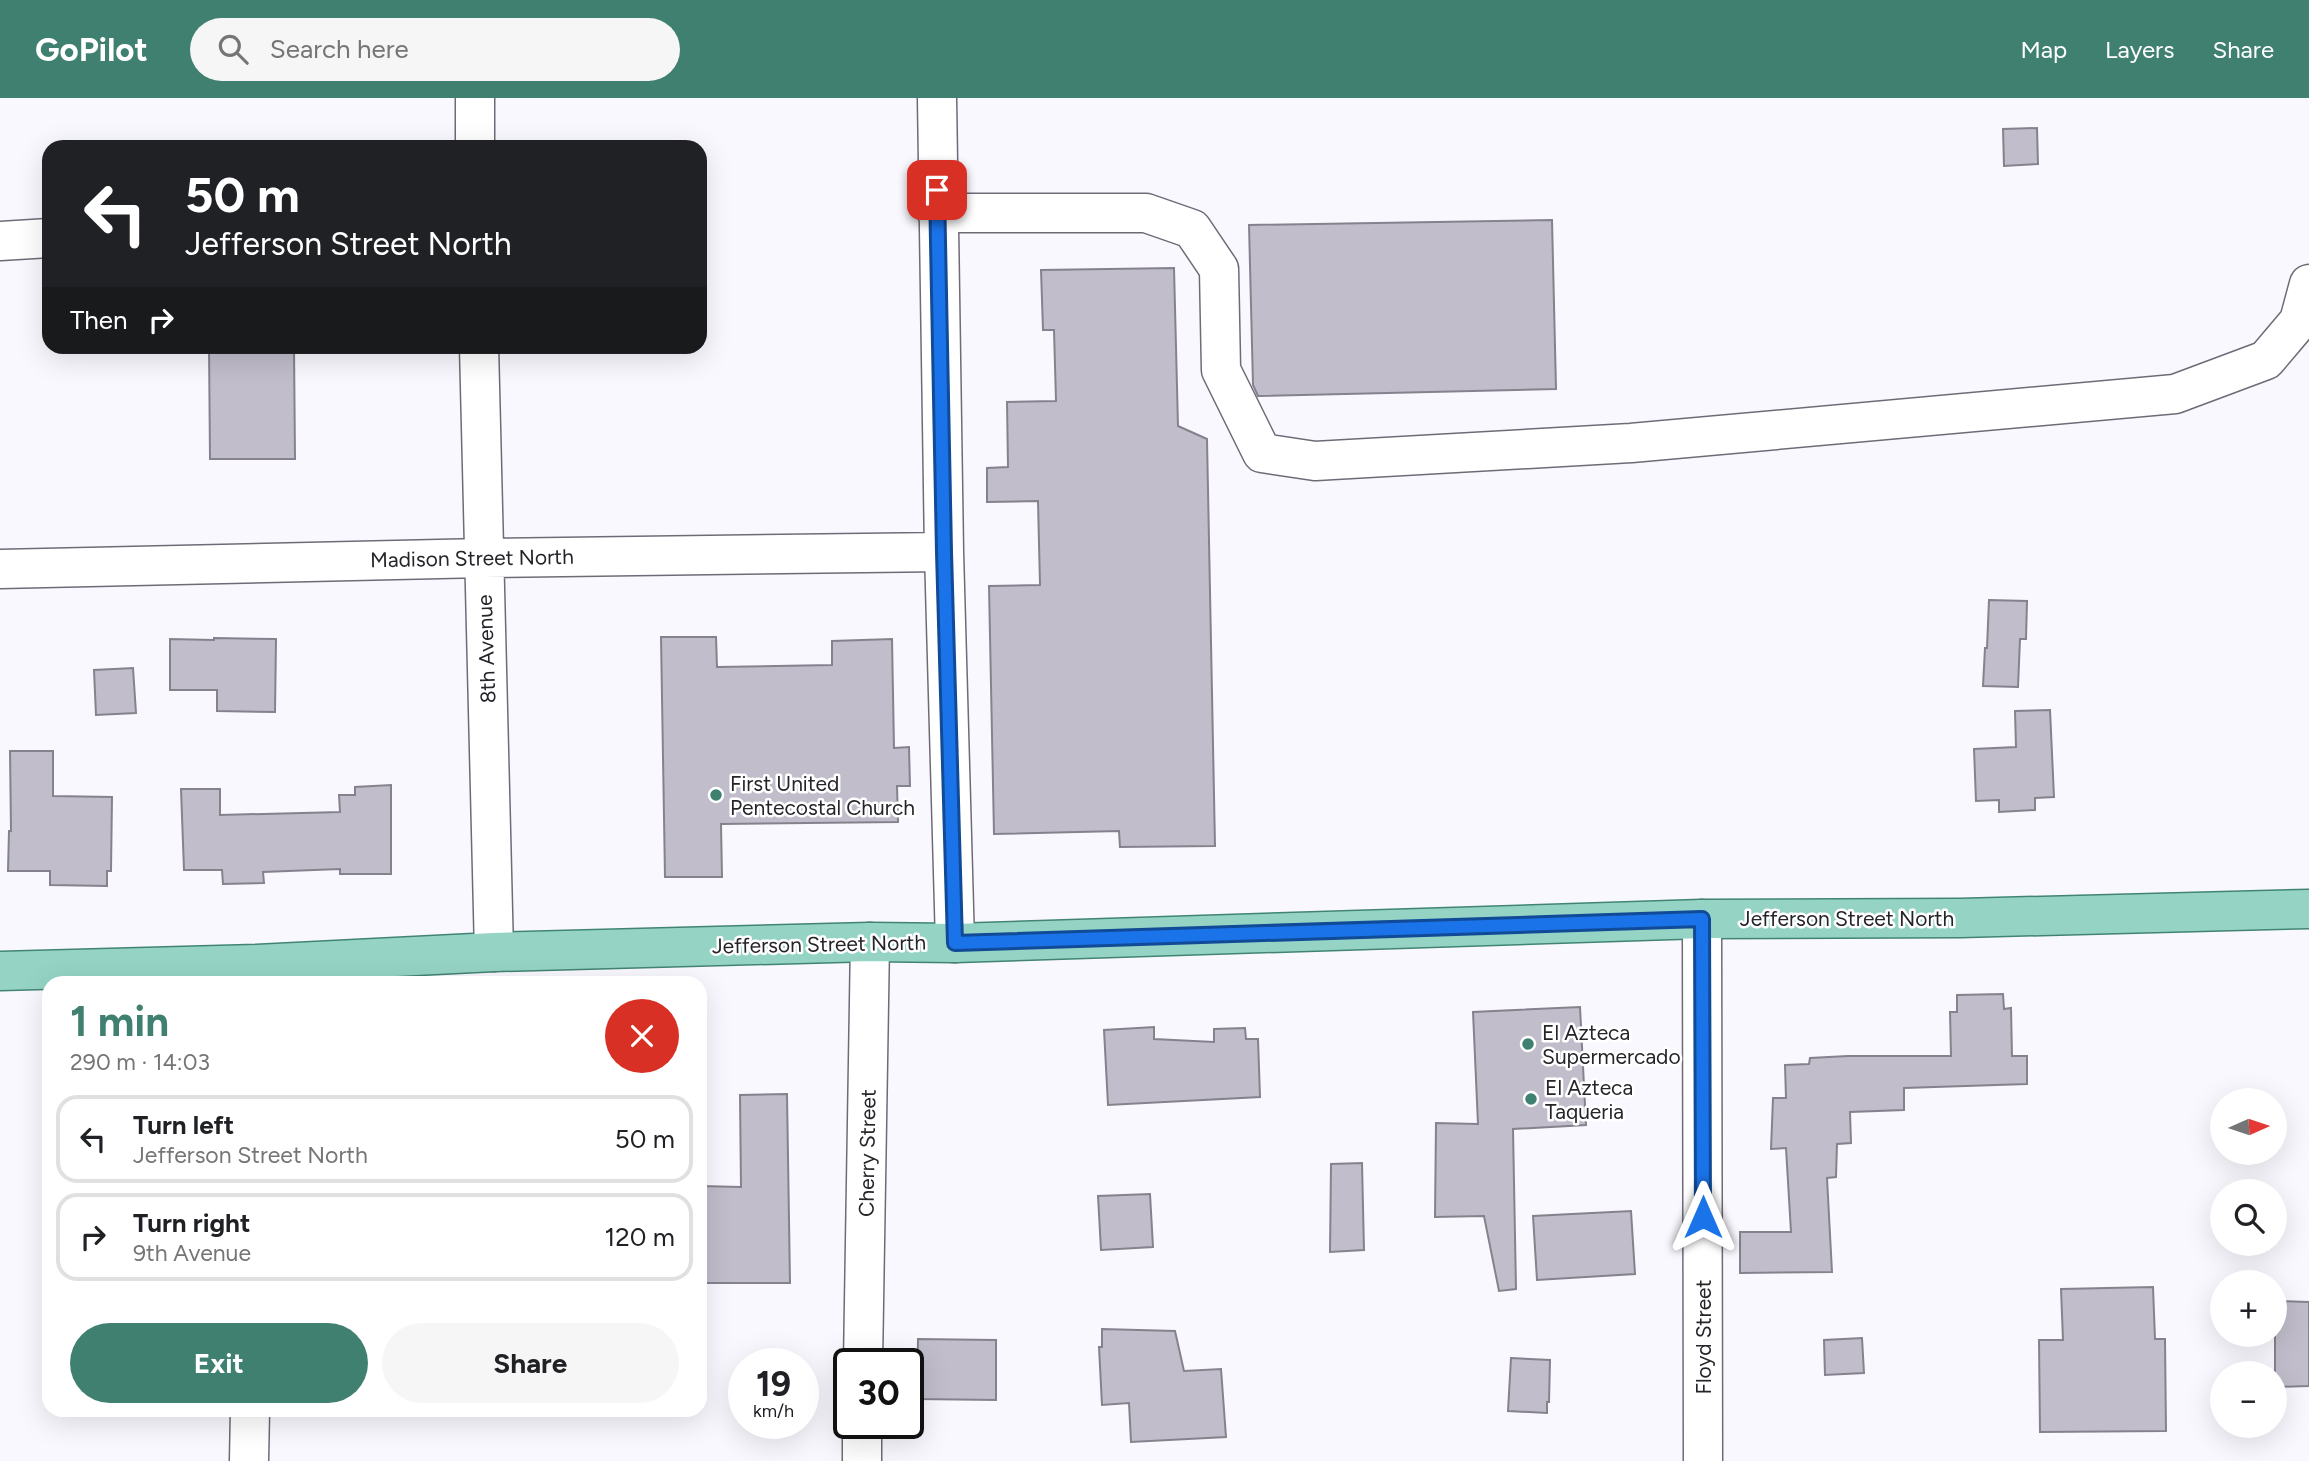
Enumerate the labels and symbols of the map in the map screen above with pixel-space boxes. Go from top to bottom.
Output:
pin [907,160,967,220]
street label: Madison Street North [370,544,574,572]
street label: 8th Avenue [472,594,500,704]
place label: First United Pentecostal Church [730,771,915,820]
marker: First United Pentecostal Church [708,787,724,803]
street label: Jefferson Street North [1740,906,1954,931]
street label: Jefferson Street North [712,930,926,958]
place label: El Azteca Supermercado [1542,1020,1681,1069]
marker: El Azteca Supermercado [1520,1036,1536,1052]
place label: El Azteca Taqueria [1545,1075,1633,1124]
north arrow [2210,1088,2287,1166]
street label: Cherry Street [853,1089,881,1217]
marker: El Azteca Taqueria [1523,1091,1539,1107]
position arrow [1666,1180,1740,1254]
street label: Floyd Street [1691,1279,1716,1395]
speed limit sign: 30 [833,1348,924,1439]

